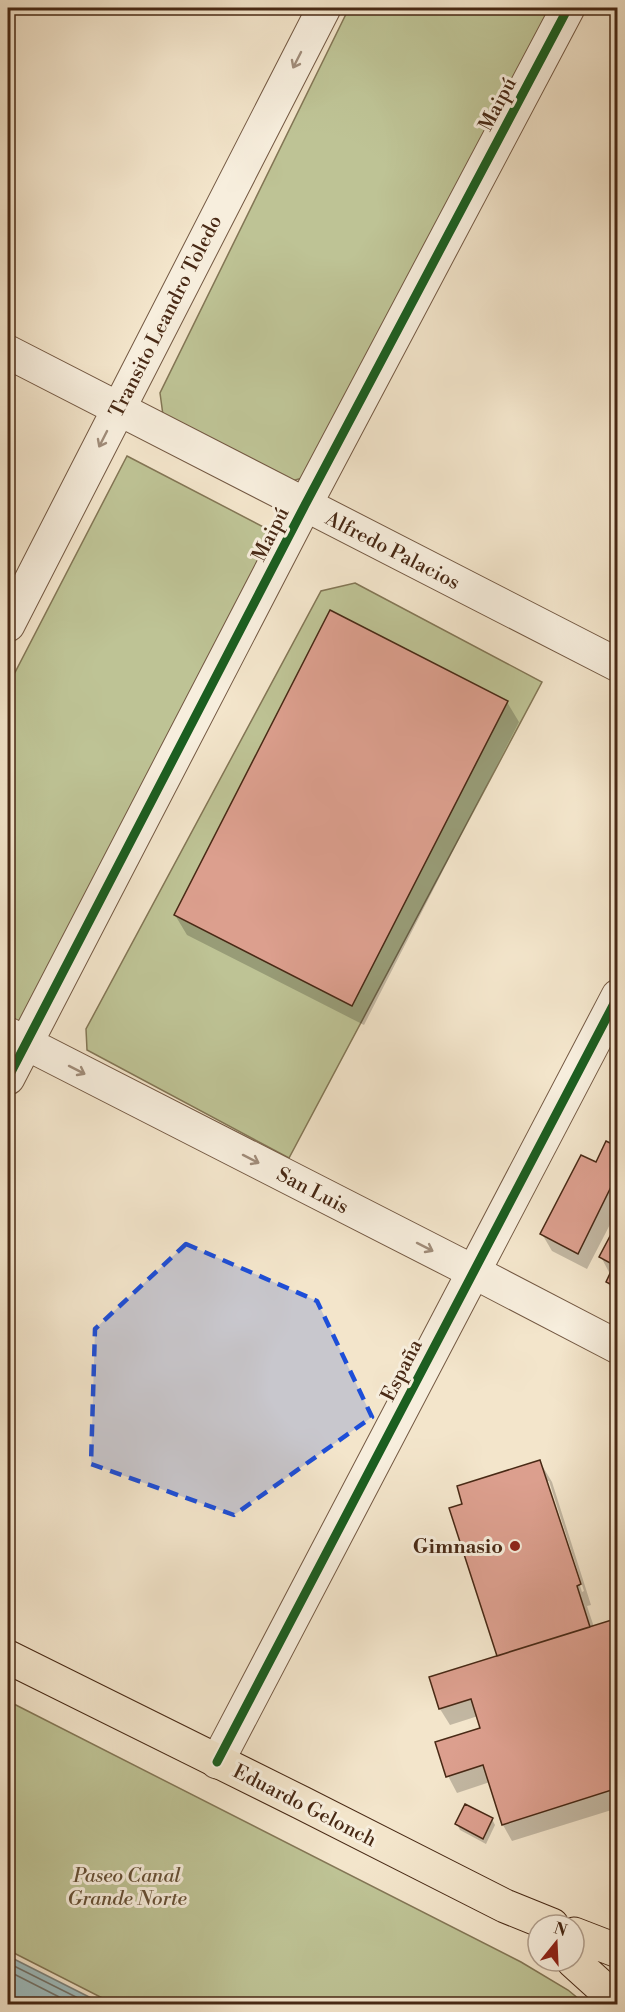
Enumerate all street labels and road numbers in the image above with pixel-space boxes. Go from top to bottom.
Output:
street label: Maipú [474,73,523,136]
street label: Transito Leandro Toledo [104,211,228,422]
street label: Maipú [247,503,296,566]
street label: Alfredo Palacios [320,506,464,596]
street label: San Luis [272,1163,353,1220]
street label: España [376,1335,429,1406]
street label: Eduardo Gelonch [228,1759,380,1853]

